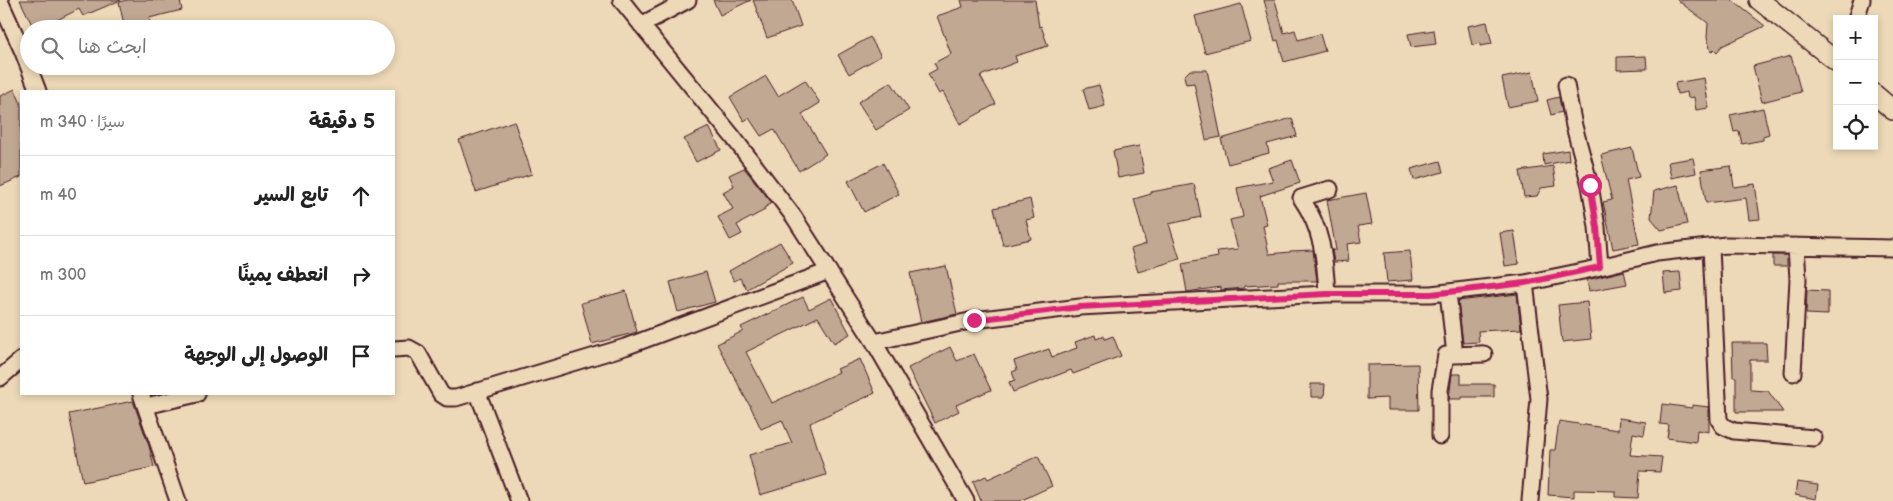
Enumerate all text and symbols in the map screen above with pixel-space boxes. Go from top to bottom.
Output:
map controls [1833,15,1878,150]
button: + [1833,15,1878,60]
search box [20,20,395,75]
icon: search [38,34,66,62]
text: ابحث هنا [78,36,147,59]
button: − [1833,60,1878,105]
button: locate [1833,105,1878,150]
text: 5 دقيقة [309,109,375,134]
text: سيرًا · 340 m [40,113,125,132]
route start [1579,174,1602,197]
icon: ahead [347,182,375,210]
text: تابع السير [255,184,328,207]
text: 40 m [40,186,77,205]
icon: right [347,262,375,290]
text: انعطف يمينًا [238,264,328,287]
text: 300 m [40,266,86,285]
route end [963,309,986,332]
icon: arrive [347,342,375,370]
text: الوصول إلى الوجهة [184,344,328,367]

